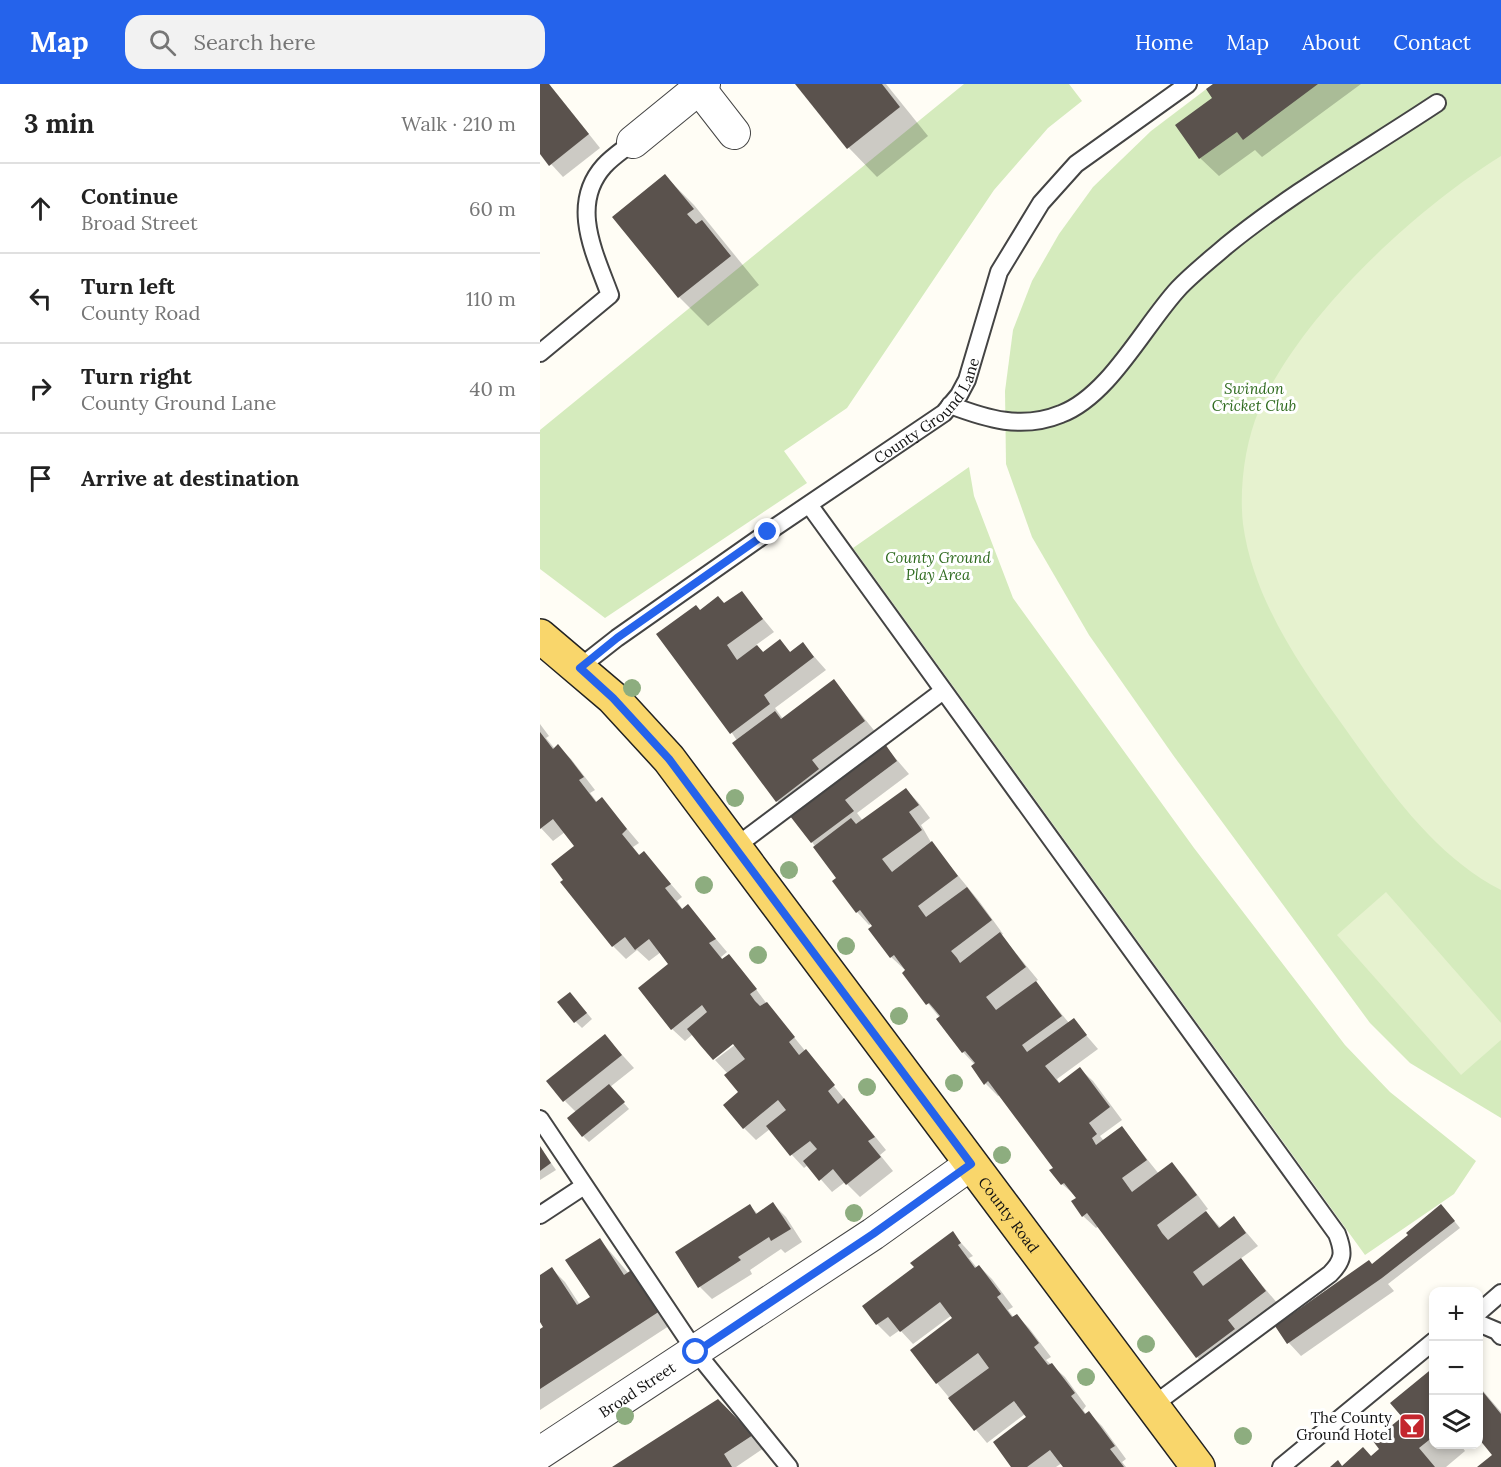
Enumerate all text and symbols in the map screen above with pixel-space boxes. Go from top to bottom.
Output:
search box [125,15,545,69]
text: Map [30,24,89,60]
icon: search [146,26,179,59]
text: Search here [194,28,316,56]
text: Home [1135,29,1193,56]
text: Map [1226,29,1269,56]
text: About [1302,29,1360,56]
text: Contact [1393,29,1471,56]
text: 3 min [24,107,94,140]
text: Walk · 210 m [401,111,516,136]
text: Continue [81,182,178,210]
icon: ahead [24,192,57,225]
text: 60 m [469,196,516,221]
text: Broad Street [81,210,198,235]
text: Turn left [81,272,175,300]
icon: left [24,282,57,315]
text: 110 m [466,286,516,311]
text: County Road [81,300,201,325]
street label: County Ground Lane [870,355,983,467]
text: Turn right [81,362,192,390]
icon: right [24,372,57,405]
text: 40 m [470,376,516,401]
park label: Swindon Cricket Club [1212,379,1296,415]
text: County Ground Lane [81,390,276,415]
icon: arrive [24,462,57,495]
text: Arrive at destination [81,464,299,492]
route end [754,518,780,544]
park label: County Ground Play Area [885,548,991,584]
street label: County Road [975,1173,1044,1256]
map controls [1429,1287,1483,1449]
button: + [1429,1287,1483,1341]
route start [682,1338,708,1364]
button: − [1429,1341,1483,1395]
street label: Broad Street [595,1357,679,1421]
button: layers [1429,1395,1483,1449]
place label: The County Ground Hotel [1296,1408,1392,1444]
bar icon: The County Ground Hotel [1397,1411,1427,1441]

